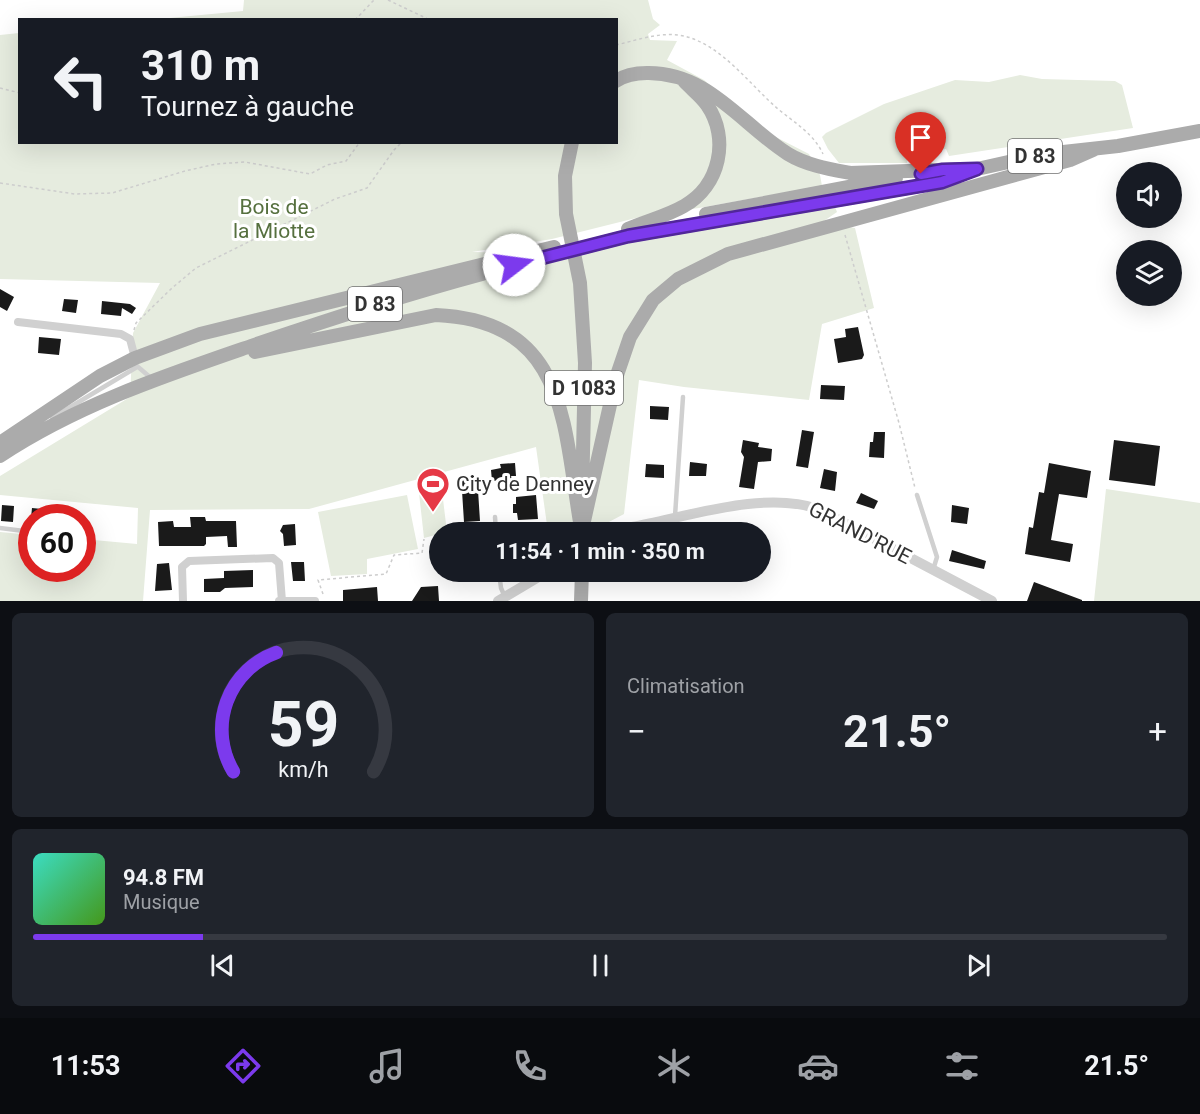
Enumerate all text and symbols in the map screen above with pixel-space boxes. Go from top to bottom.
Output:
text: 310 m [141,41,260,90]
icon: left [42,42,120,120]
text: Tournez à gauche [141,91,354,123]
pin [895,112,946,174]
icon: arrive [904,121,937,154]
road number: D 83 [1008,139,1062,173]
map controls [1116,162,1182,306]
button: sound [1116,162,1182,228]
park label: Bois de la Miotte [233,195,315,243]
position arrow [482,233,546,297]
button: layers [1116,240,1182,306]
road number: D 83 [348,287,402,321]
road number: D 1083 [545,371,623,405]
sports icon: City de Denney [415,466,451,513]
place label: City de Denney [456,472,594,496]
street label: GRAND'RUE [805,497,915,569]
speed limit sign: 60 [18,504,96,582]
text: 11:54 · 1 min · 350 m [495,539,705,564]
text: Climatisation [627,674,745,698]
text: 59 [267,688,339,761]
text: 21.5° [843,705,951,758]
text: − [627,712,646,751]
text: + [1148,712,1167,751]
text: km/h [278,757,328,782]
text: 94.8 FM [123,865,204,890]
text: Musique [123,890,200,914]
icon: previous [206,949,239,982]
icon: pause [584,949,617,982]
icon: next [962,949,995,982]
icon: directions [222,1045,264,1087]
icon: music [366,1045,408,1087]
icon: phone [509,1045,551,1087]
icon: climate [653,1045,695,1087]
icon: car [797,1045,839,1087]
icon: filters [941,1045,983,1087]
text: 11:53 [51,1050,120,1082]
text: 21.5° [1084,1050,1149,1082]

